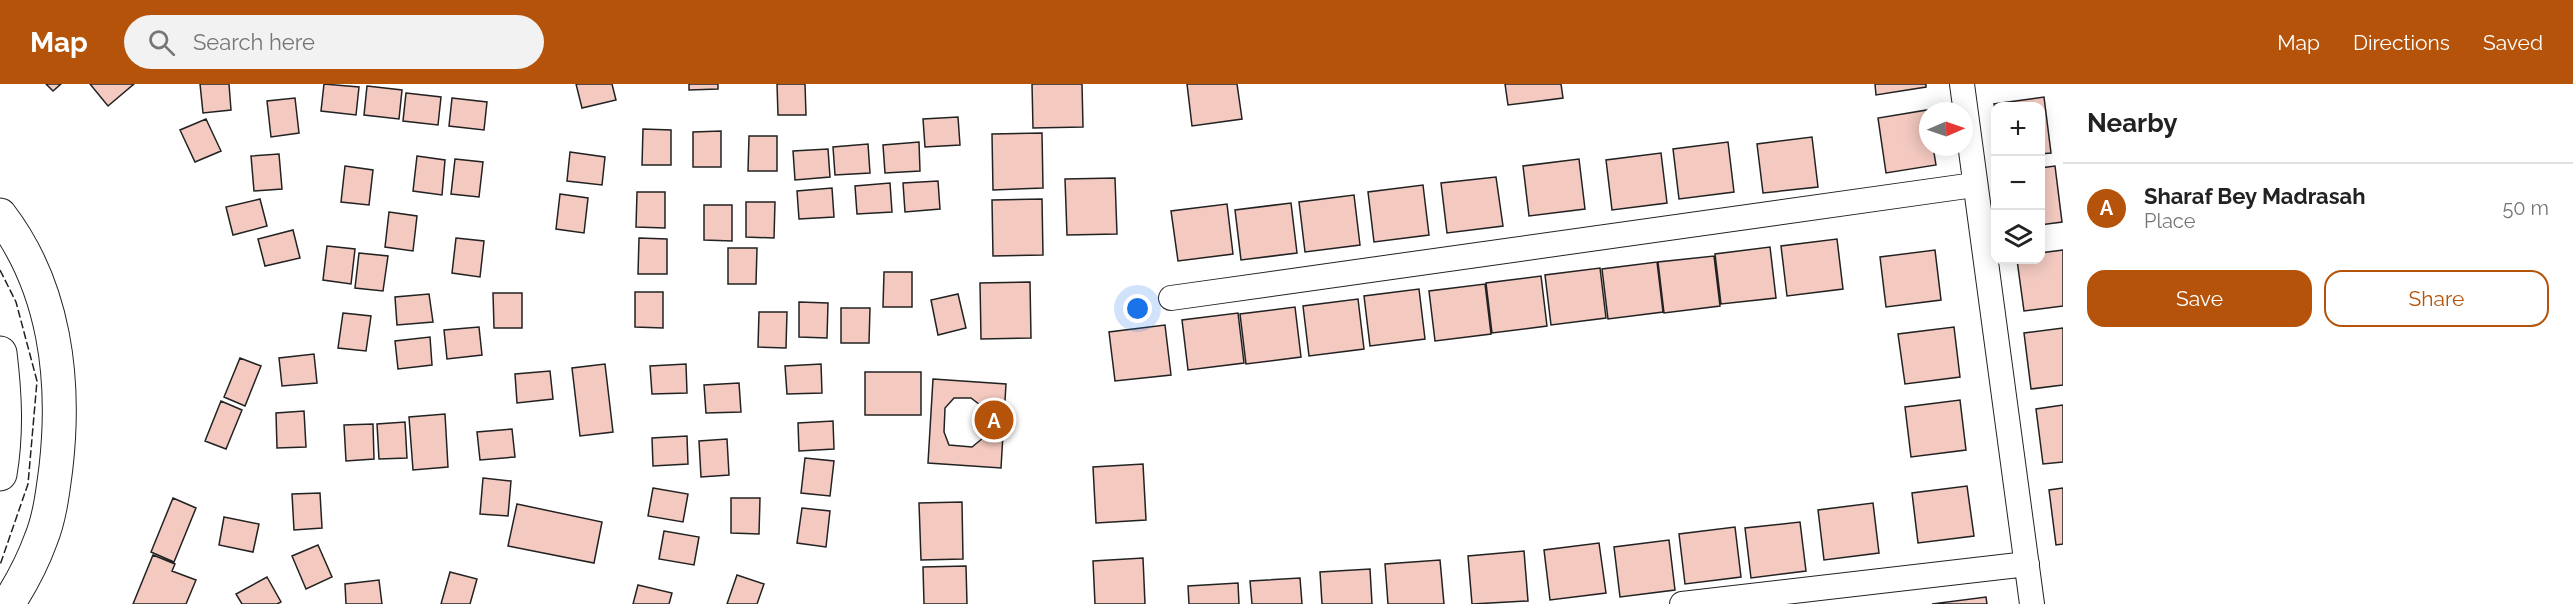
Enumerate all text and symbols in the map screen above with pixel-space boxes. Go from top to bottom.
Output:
search box [124,15,544,69]
text: Map [30,26,88,59]
icon: search [145,26,178,59]
text: Search here [193,29,315,55]
text: Map [2277,30,2320,55]
text: Directions [2353,30,2450,55]
text: Saved [2483,30,2543,55]
north arrow [1919,102,1973,156]
map controls [1991,102,2045,264]
button: + [1991,102,2045,156]
text: Nearby [2087,108,2177,138]
button: − [1991,156,2045,210]
text: Sharaf Bey Madrasah [2144,183,2366,209]
text: A [2100,196,2113,220]
text: 50 m [2502,196,2549,220]
text: Place [2144,209,2195,233]
button: layers [1991,210,2045,264]
button: Save [2087,270,2312,327]
button: Share [2324,270,2549,327]
your location [1123,294,1152,323]
pin: A [974,398,1014,442]

